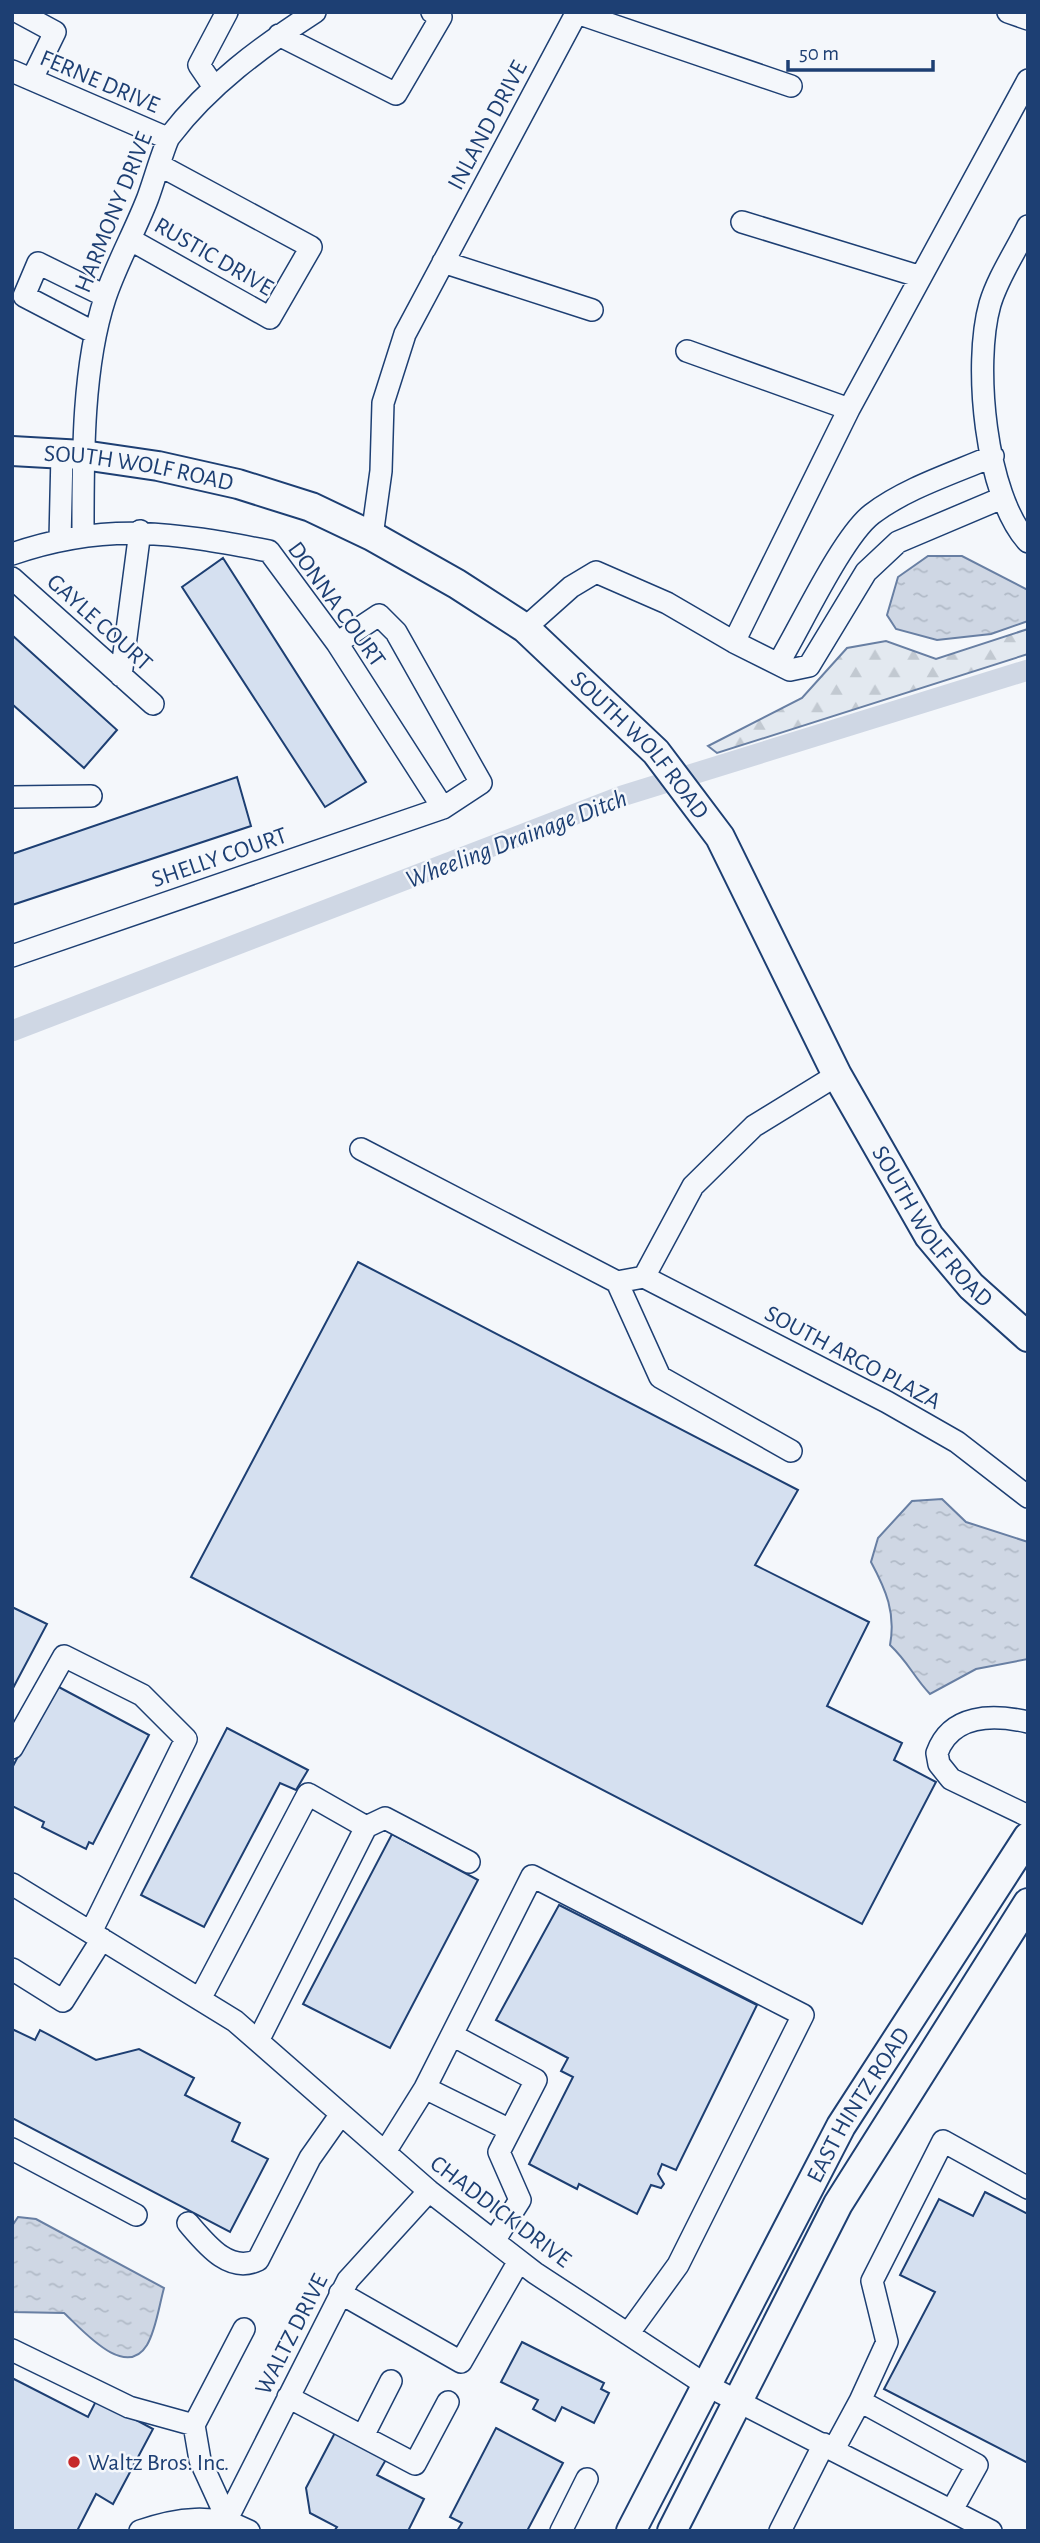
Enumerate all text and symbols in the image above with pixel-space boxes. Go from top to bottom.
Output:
scale bar [788,28,933,72]
text: 50 m [799,43,839,64]
street label: FERNE DRIVE [36,46,163,118]
street label: INLAND DRIVE [444,57,532,194]
street label: HARMONY DRIVE [71,128,157,296]
street label: RUSTIC DRIVE [150,213,277,301]
street label: SOUTH WOLF ROAD [43,442,236,496]
street label: DONNA COURT [283,538,390,672]
street label: GAYLE COURT [42,570,157,676]
street label: SOUTH WOLF ROAD [566,667,713,824]
water label: Wheeling Drainage Ditch [402,785,630,893]
street label: SHELLY COURT [148,823,290,892]
street label: SOUTH WOLF ROAD [867,1142,997,1312]
street label: SOUTH ARCO PLAZA [761,1301,944,1414]
street label: EAST HINTZ ROAD [803,2023,915,2187]
street label: CHADDICK DRIVE [426,2151,576,2273]
street label: WALTZ DRIVE [251,2270,333,2399]
place label: Waltz Bros. Inc. [88,2451,229,2475]
marker: Waltz Bros. Inc. [66,2454,82,2470]

